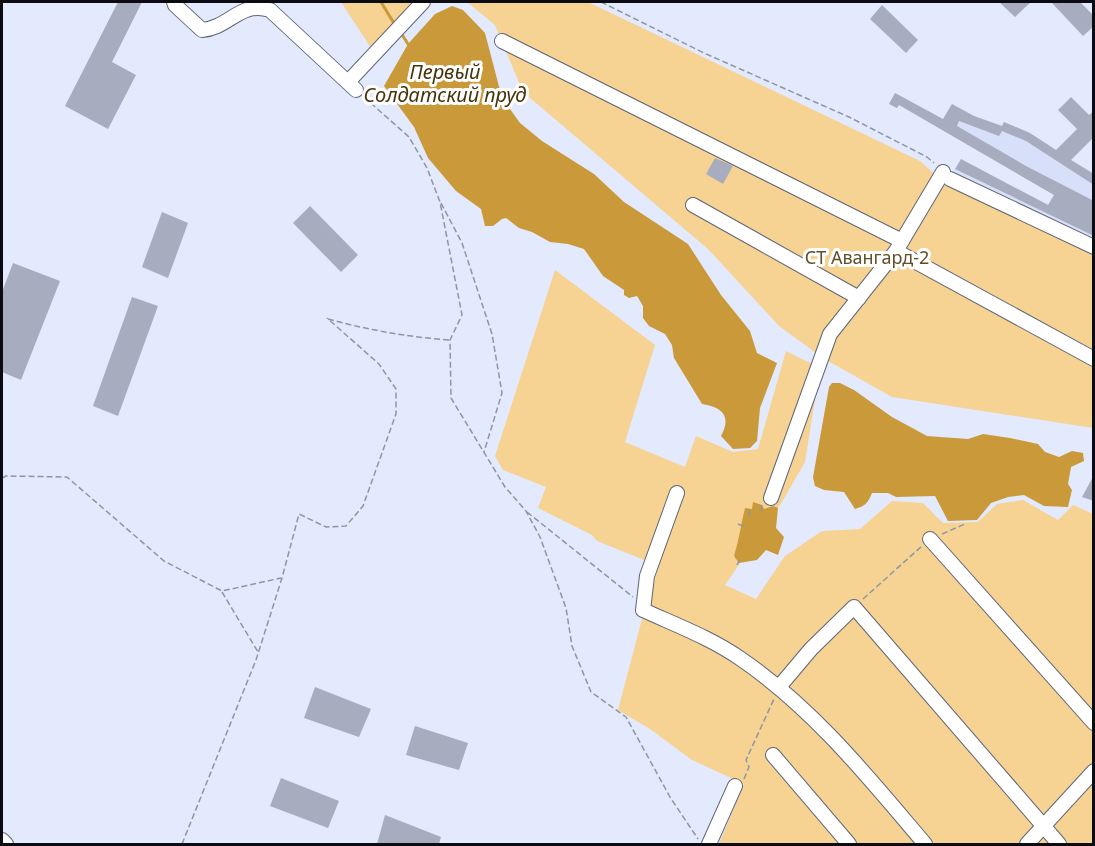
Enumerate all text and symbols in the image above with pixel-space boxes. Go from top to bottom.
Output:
water label: Первый Солдатский пруд [364,58,526,108]
park label: СТ Авангард-2 [805,245,929,269]

